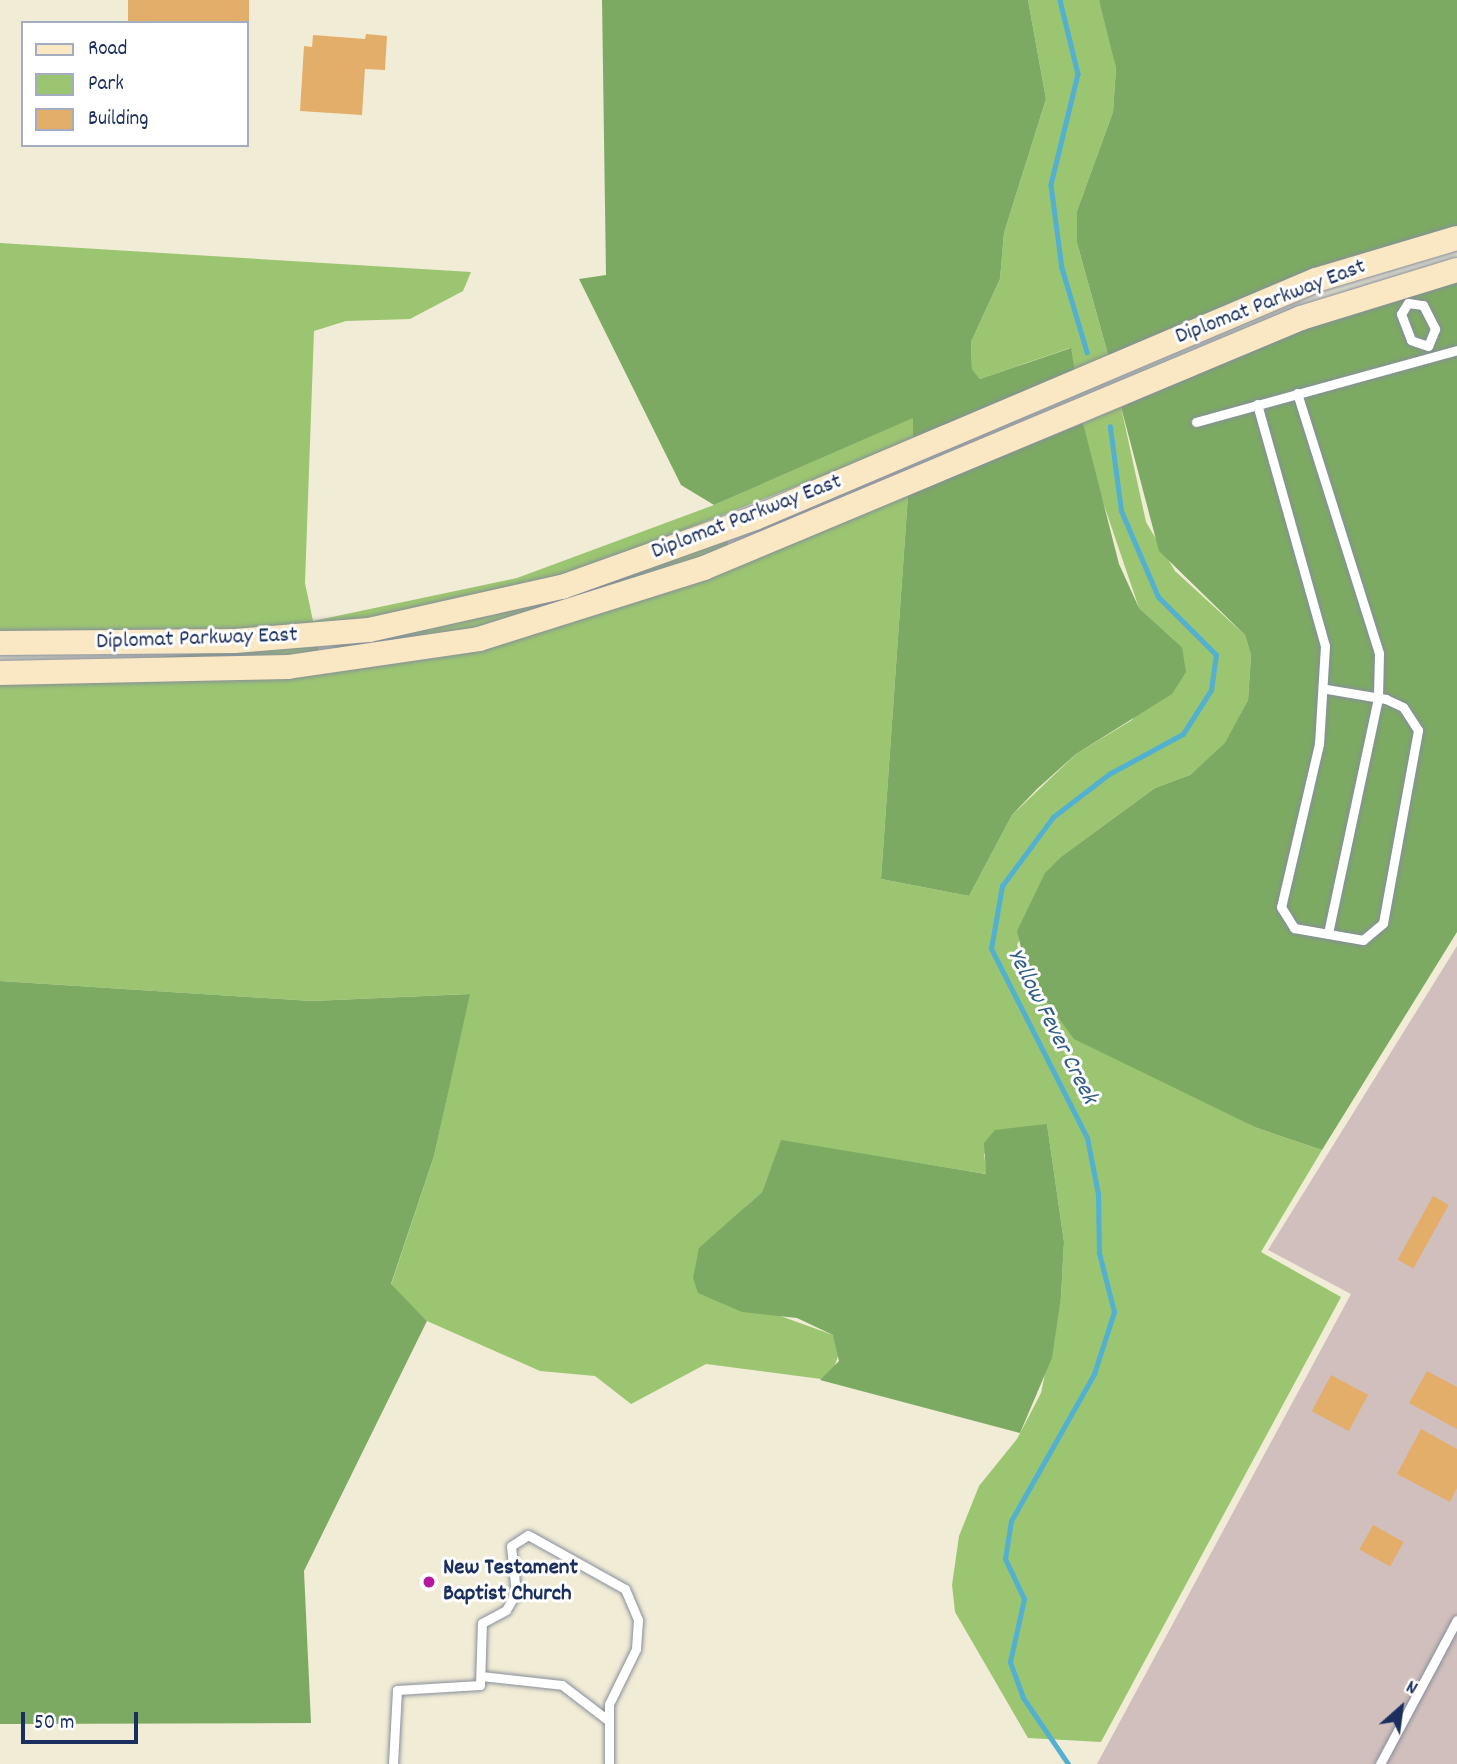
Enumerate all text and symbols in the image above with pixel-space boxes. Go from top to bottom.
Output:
legend [21,21,248,147]
text: Road [88,35,127,65]
text: Park [88,70,124,100]
text: Building [88,105,148,135]
street label: Diplomat Parkway East [1172,254,1370,352]
street label: Diplomat Parkway East [648,469,846,567]
street label: Diplomat Parkway East [96,623,298,657]
water label: Yellow Fever Creek [1000,945,1102,1109]
place label: New Testament Baptist Church [443,1555,578,1609]
marker: New Testament Baptist Church [421,1574,437,1590]
north arrow [1366,1673,1436,1743]
text: N [1401,1675,1422,1703]
scale bar [24,1698,142,1742]
text: 50 m [34,1709,74,1739]

